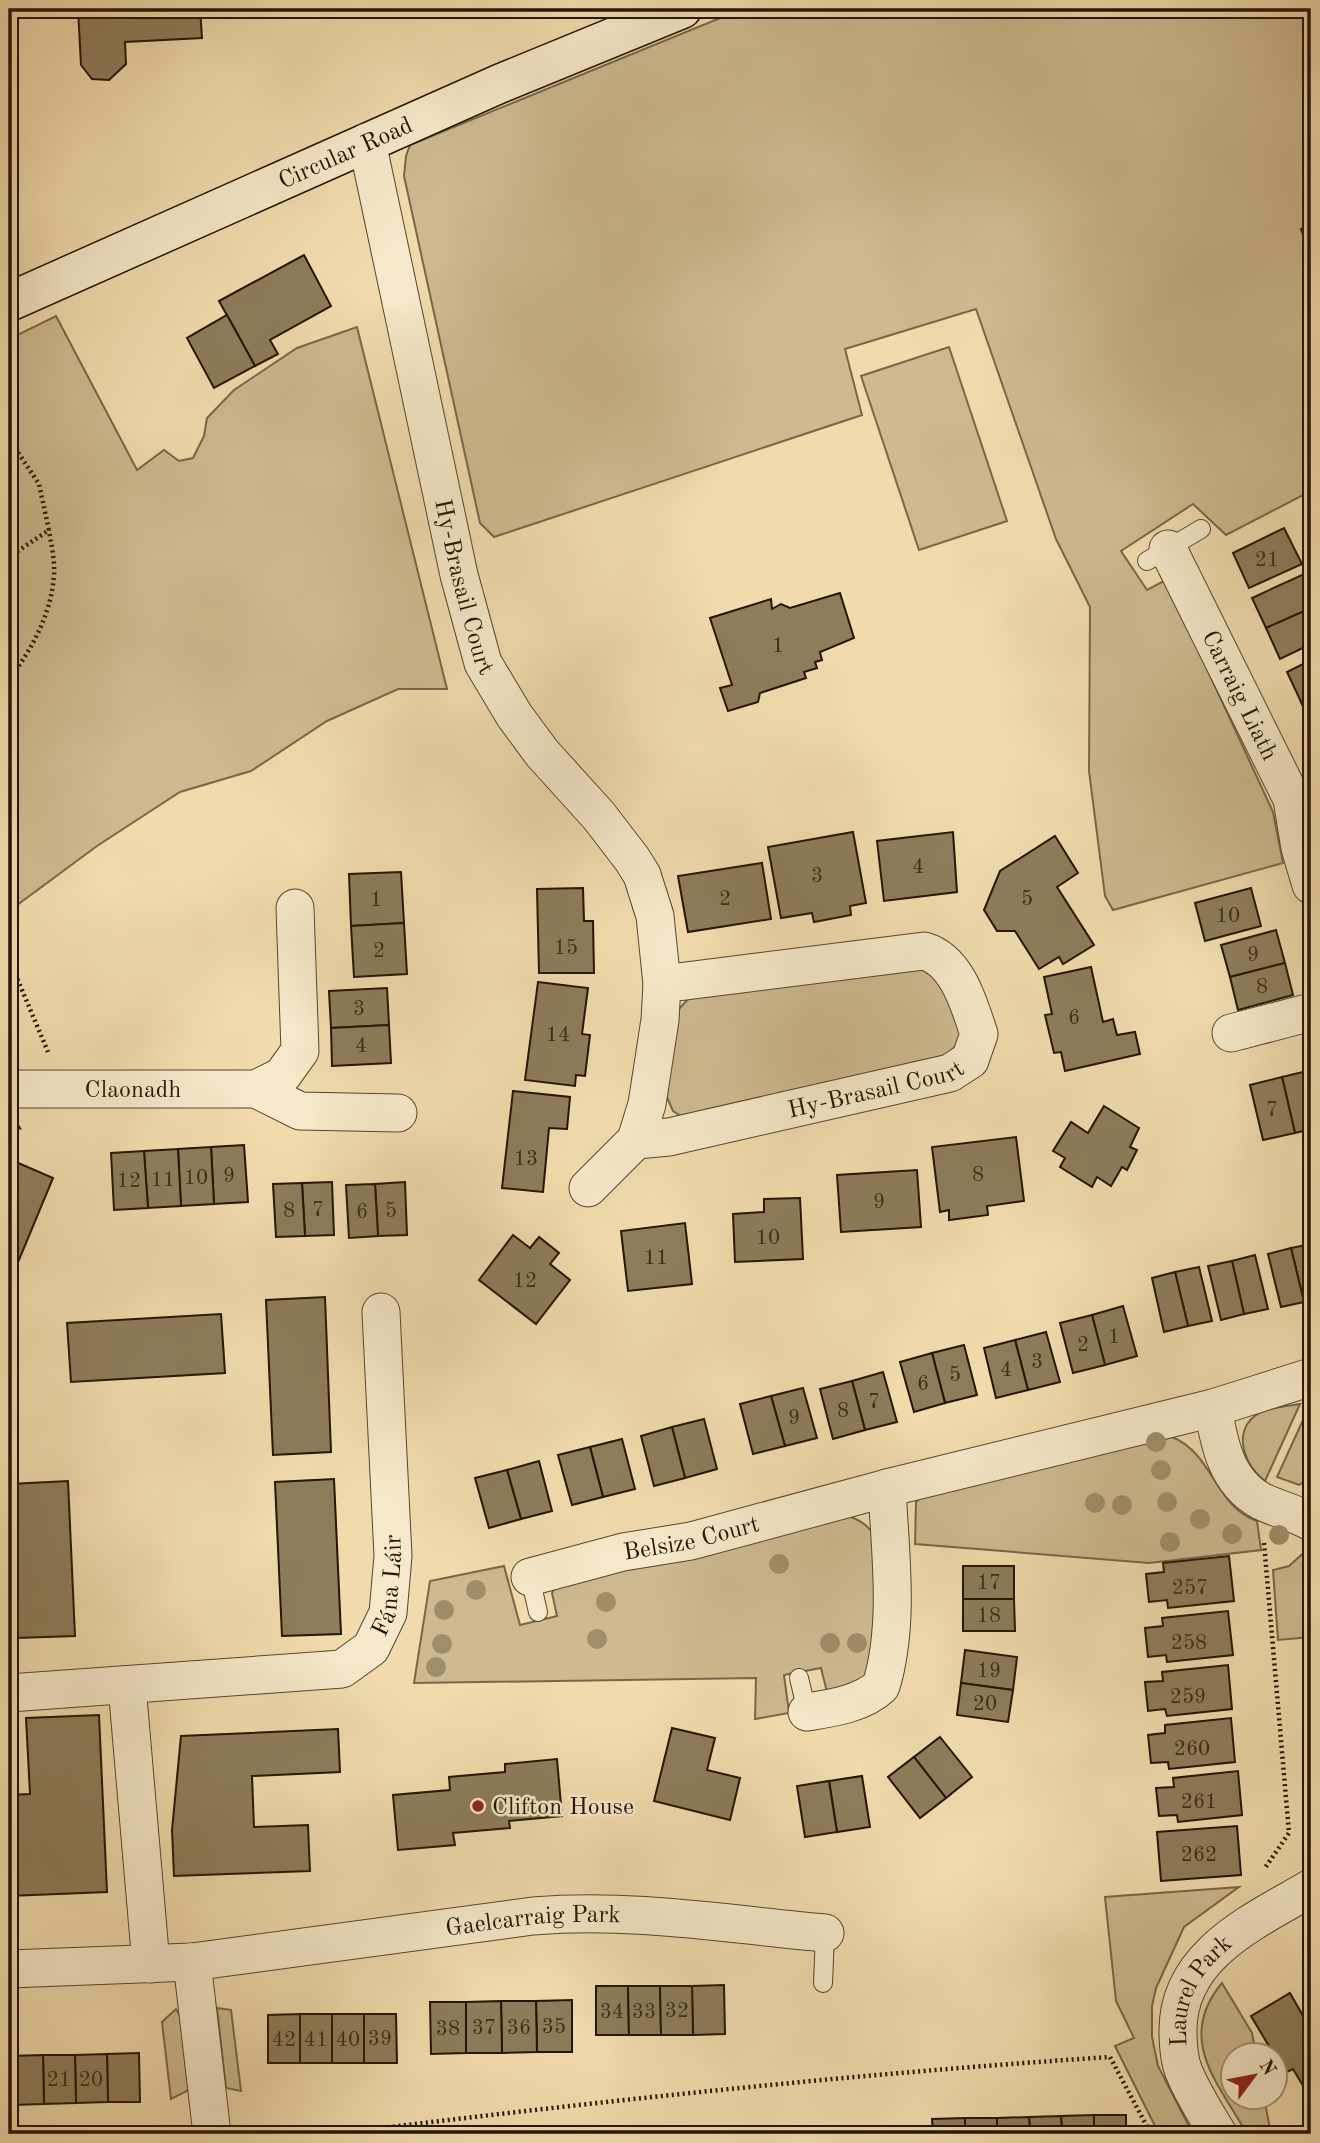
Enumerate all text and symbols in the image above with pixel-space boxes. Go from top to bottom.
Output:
street label: Circular Road [275,114,417,194]
street label: Hy-Brasail Court [429,497,497,680]
house number: 21 [1255,550,1279,571]
street label: Carraig Liath [1196,627,1281,765]
house number: 1 [772,636,784,657]
house number: 4 [912,857,924,878]
house number: 3 [811,866,823,887]
house number: 2 [719,889,731,910]
house number: 5 [1021,889,1033,910]
house number: 1 [370,890,382,911]
house number: 10 [1216,906,1240,927]
house number: 15 [554,938,578,959]
house number: 2 [373,941,385,962]
house number: 9 [1247,945,1259,966]
house number: 8 [1256,977,1268,998]
house number: 3 [353,999,365,1020]
house number: 6 [1068,1008,1080,1029]
house number: 14 [546,1025,570,1046]
house number: 4 [355,1036,367,1057]
street label: Hy-Brasail Court [786,1057,969,1124]
street label: Claonadh [85,1079,181,1103]
house number: 7 [1266,1100,1278,1121]
house number: 13 [514,1149,538,1170]
house number: 8 [972,1165,984,1186]
house number: 9 [223,1166,235,1187]
house number: 10 [184,1168,208,1189]
house number: 11 [151,1170,175,1191]
house number: 12 [117,1171,141,1192]
house number: 9 [873,1192,885,1213]
house number: 7 [312,1200,324,1221]
house number: 8 [283,1201,295,1222]
house number: 5 [385,1201,397,1222]
house number: 6 [356,1202,368,1223]
house number: 10 [756,1228,780,1249]
house number: 11 [644,1248,668,1269]
house number: 12 [513,1271,537,1292]
house number: 1 [1108,1327,1120,1348]
house number: 2 [1077,1335,1089,1356]
house number: 3 [1031,1352,1043,1373]
house number: 4 [1000,1360,1012,1381]
house number: 5 [949,1365,961,1386]
house number: 6 [917,1374,929,1395]
house number: 7 [868,1392,880,1413]
house number: 8 [837,1401,849,1422]
house number: 9 [788,1408,800,1429]
street label: Belsize Court [622,1513,762,1566]
street label: Fána Láir [369,1534,407,1641]
house number: 17 [977,1573,1001,1594]
house number: 257 [1172,1578,1208,1599]
house number: 18 [977,1606,1001,1627]
house number: 258 [1171,1633,1207,1654]
house number: 19 [977,1661,1001,1682]
house number: 259 [1170,1687,1206,1708]
house number: 20 [973,1694,997,1715]
house number: 260 [1174,1739,1210,1760]
house number: 261 [1181,1792,1217,1813]
place label: Clifton House [492,1796,634,1820]
marker: Clifton House [470,1798,486,1814]
house number: 262 [1181,1845,1217,1866]
street label: Gaelcarraig Park [444,1904,621,1942]
street label: Laurel Park [1168,1931,1237,2047]
house number: 32 [665,2001,689,2022]
house number: 34 [600,2002,624,2023]
house number: 33 [632,2002,656,2023]
house number: 35 [542,2017,566,2038]
house number: 37 [472,2018,496,2039]
house number: 36 [507,2018,531,2039]
house number: 38 [436,2019,460,2040]
house number: 39 [368,2029,392,2050]
house number: 42 [272,2030,296,2051]
house number: 41 [304,2030,328,2051]
house number: 40 [336,2030,360,2051]
north arrow [1218,2042,1288,2112]
text: N [1254,2057,1278,2080]
house number: 21 [47,2070,71,2091]
house number: 20 [79,2070,103,2091]

